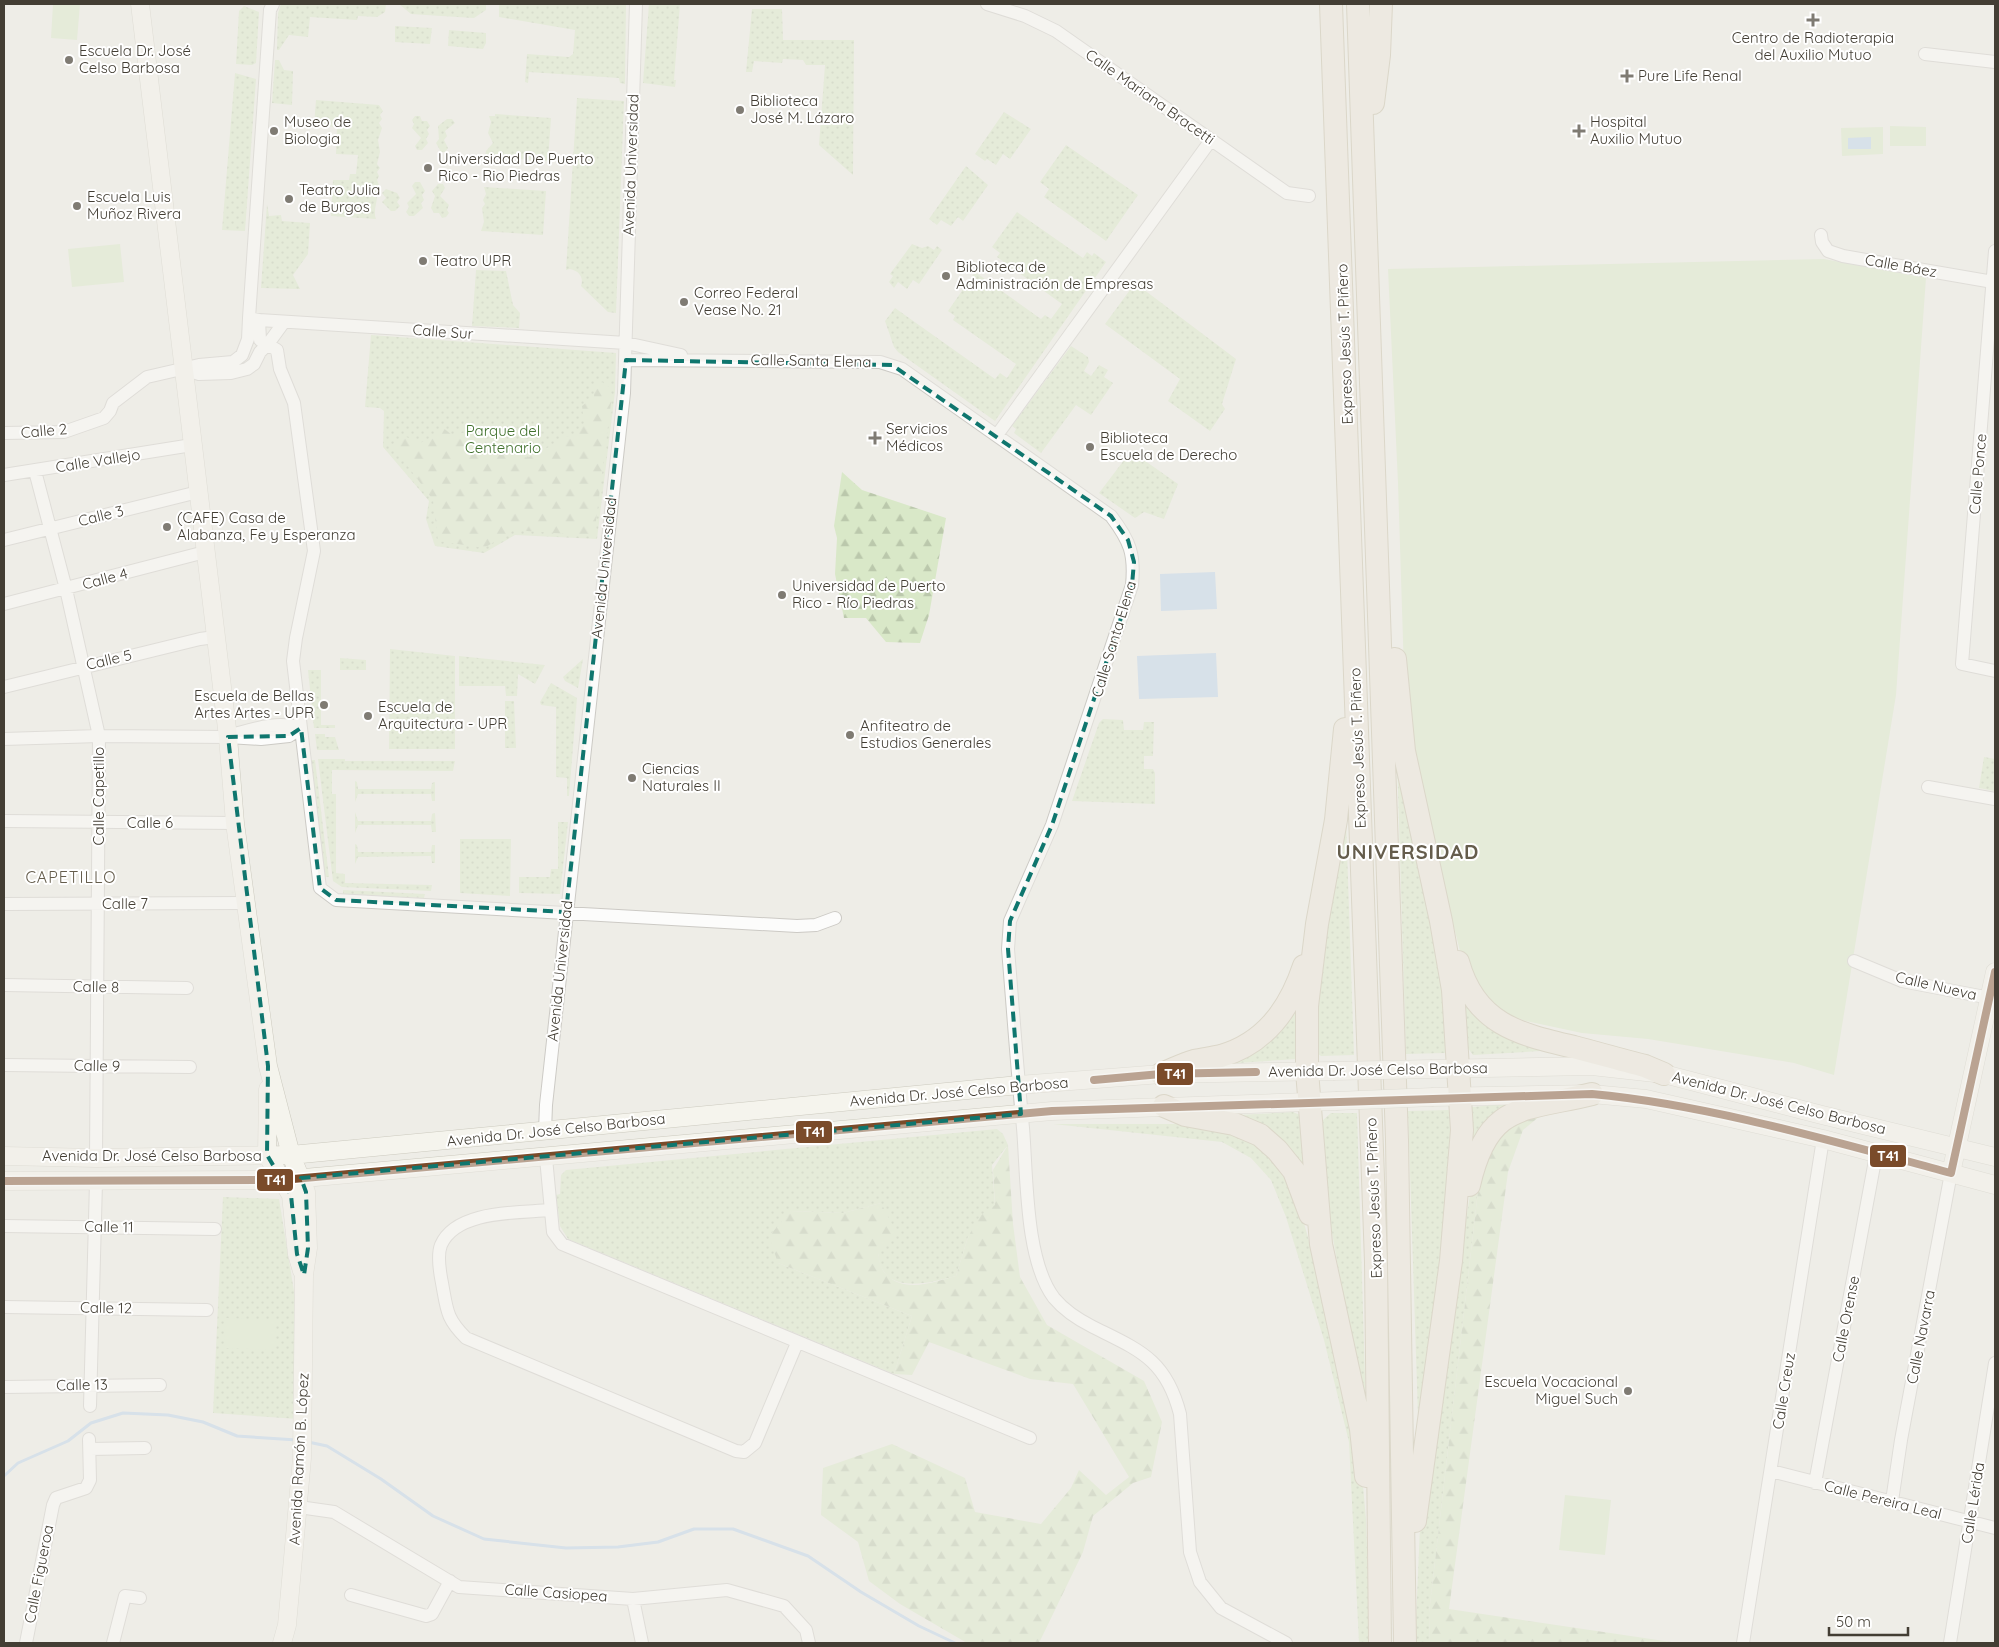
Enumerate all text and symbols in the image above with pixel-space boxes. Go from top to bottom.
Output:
marker: Centro de Radioterapia del Auxilio Mutuo [1806,13,1820,27]
place label: Centro de Radioterapia del Auxilio Mutuo [1732,28,1894,64]
place label: Escuela Dr. José Celso Barbosa [79,41,191,77]
street label: Calle Mariana Bracetti [1082,45,1219,148]
marker: Escuela Dr. José Celso Barbosa [63,54,75,66]
place label: Pure Life Renal [1638,66,1742,85]
marker: Pure Life Renal [1620,69,1634,83]
place label: Biblioteca José M. Lázaro [750,91,854,127]
street label: Avenida Universidad [619,94,642,236]
marker: Biblioteca José M. Lázaro [734,104,746,116]
place label: Museo de Biologia [284,112,351,148]
place label: Hospital Auxilio Mutuo [1590,112,1682,148]
marker: Hospital Auxilio Mutuo [1572,124,1586,138]
marker: Museo de Biologia [268,125,280,137]
place label: Universidad De Puerto Rico - Rio Piedras [438,149,594,185]
marker: Universidad De Puerto Rico - Rio Piedras [422,162,434,174]
place label: Teatro Julia de Burgos [299,180,380,216]
place label: Escuela Luis Muñoz Rivera [87,187,181,223]
marker: Teatro Julia de Burgos [283,193,295,205]
marker: Escuela Luis Muñoz Rivera [71,200,83,212]
street label: Calle Báez [1864,250,1939,281]
place label: Teatro UPR [433,251,511,270]
marker: Teatro UPR [417,255,429,267]
place label: Biblioteca de Administración de Empresas [956,257,1153,293]
street label: Expreso Jesús T. Piñero [1332,263,1357,425]
marker: Biblioteca de Administración de Empresas [940,270,952,282]
place label: Correo Federal Vease No. 21 [694,283,798,319]
marker: Correo Federal Vease No. 21 [678,296,690,308]
street label: Calle Sur [412,320,474,343]
street label: Calle Santa Elena [750,350,872,371]
street label: Calle 2 [20,419,68,442]
place label: Servicios Médicos [886,419,948,455]
park label: Parque del Centenario [465,421,541,457]
place label: Biblioteca Escuela de Derecho [1100,428,1237,464]
marker: Servicios Médicos [868,431,882,445]
street label: Calle Ponce [1965,433,1990,515]
marker: Biblioteca Escuela de Derecho [1084,441,1096,453]
street label: Calle Vallejo [54,444,142,477]
street label: Avenida Universidad [587,496,620,640]
street label: Calle 3 [76,501,126,530]
place label: (CAFE) Casa de Alabanza, Fe y Esperanza [177,508,356,544]
marker: (CAFE) Casa de Alabanza, Fe y Esperanza [161,521,173,533]
street label: Calle 4 [80,563,130,594]
place label: Universidad de Puerto Rico - Río Piedras [792,576,946,612]
street label: Calle Santa Elena [1087,578,1140,699]
marker: Universidad de Puerto Rico - Río Piedras [776,589,788,601]
street label: Calle 5 [84,645,134,674]
street label: Expreso Jesús T. Piñero [1345,667,1370,829]
place label: Escuela de Bellas Artes Artes - UPR [194,686,314,722]
place label: Escuela de Arquitectura - UPR [378,697,507,733]
marker: Escuela de Bellas Artes Artes - UPR [318,699,330,711]
marker: Escuela de Arquitectura - UPR [362,710,374,722]
place label: Anfiteatro de Estudios Generales [860,716,991,752]
marker: Anfiteatro de Estudios Generales [844,729,856,741]
street label: Calle Capetillo [89,747,108,845]
place label: Ciencias Naturales II [642,759,721,795]
marker: Ciencias Naturales II [626,772,638,784]
street label: Calle 6 [127,813,173,832]
district label: UNIVERSIDAD [1337,839,1479,864]
district label: CAPETILLO [25,867,117,887]
street label: Calle 7 [102,894,148,913]
street label: Avenida Universidad [543,899,576,1043]
street label: Calle Nueva [1894,967,1979,1004]
street label: Calle 8 [73,977,119,996]
street label: Calle 9 [74,1056,120,1075]
street label: Avenida Dr. José Celso Barbosa [1268,1058,1488,1081]
line badge: T41 [1156,1062,1194,1086]
text: T41 [1164,1065,1186,1083]
street label: Avenida Dr. José Celso Barbosa [1670,1067,1888,1138]
street label: Avenida Dr. José Celso Barbosa [849,1072,1069,1111]
street label: Avenida Dr. José Celso Barbosa [446,1109,666,1150]
street label: Expreso Jesús T. Piñero [1361,1117,1386,1279]
line badge: T41 [795,1120,833,1144]
text: T41 [803,1123,825,1141]
line badge: T41 [1869,1144,1907,1168]
street label: Avenida Dr. José Celso Barbosa [42,1146,262,1165]
text: T41 [1877,1147,1899,1165]
line badge: T41 [256,1168,294,1192]
text: T41 [264,1171,286,1189]
street label: Calle 11 [84,1217,134,1236]
street label: Calle Orense [1828,1274,1863,1364]
street label: Calle Navarra [1902,1288,1939,1386]
street label: Calle 12 [80,1298,132,1317]
street label: Calle Creuz [1768,1351,1799,1431]
street label: Avenida Ramón B. López [284,1372,313,1546]
place label: Escuela Vocacional Miguel Such [1484,1372,1618,1408]
street label: Calle 13 [56,1375,108,1394]
marker: Escuela Vocacional Miguel Such [1622,1385,1634,1397]
street label: Calle Lérida [1957,1461,1988,1545]
street label: Calle Pereira Leal [1822,1476,1944,1523]
street label: Calle Figueroa [20,1523,57,1625]
street label: Calle Casiopea [504,1579,608,1606]
scale bar [1829,1604,1908,1636]
text: 50 m [1836,1612,1871,1631]

